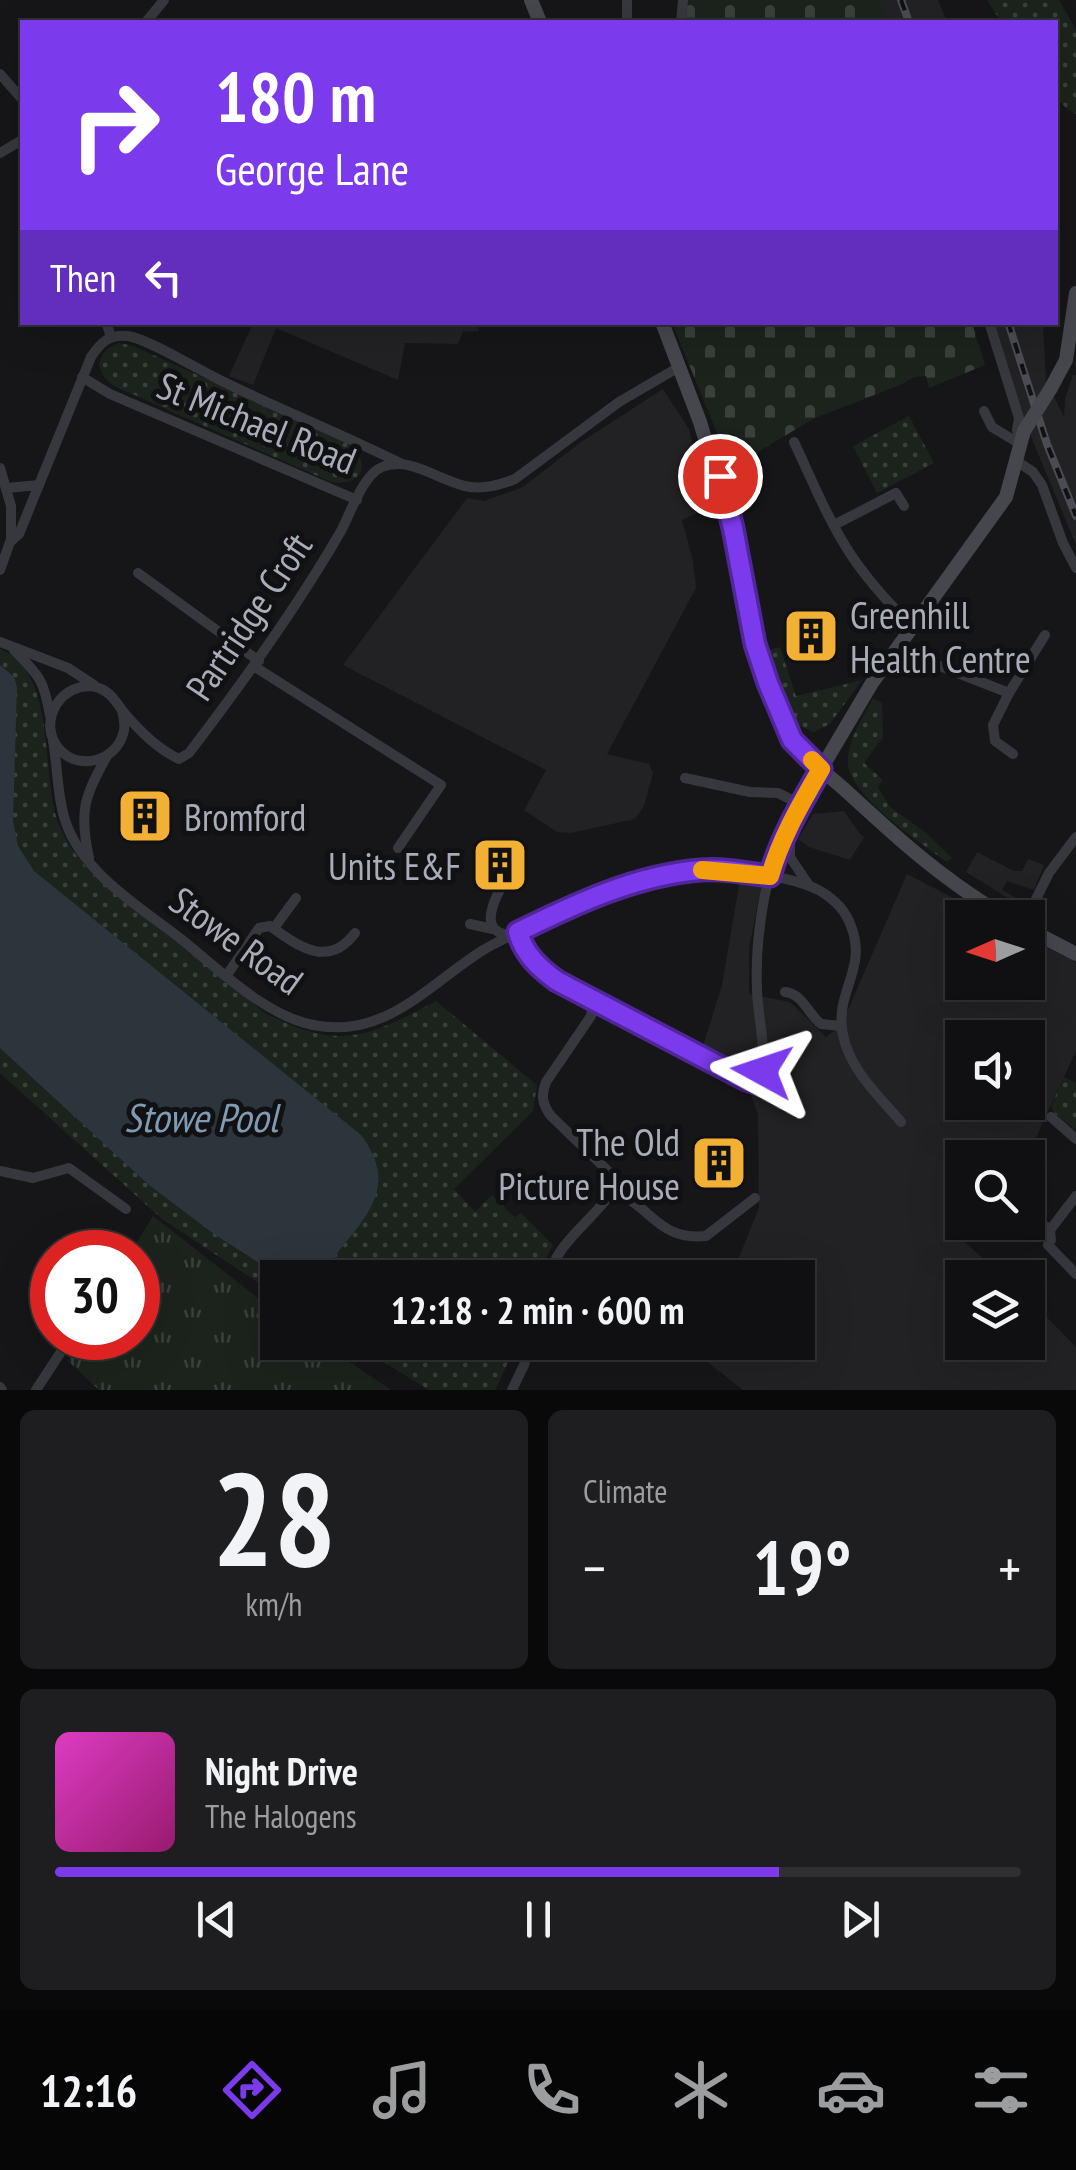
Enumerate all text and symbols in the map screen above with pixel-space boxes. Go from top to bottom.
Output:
text: 180 m [215,51,376,141]
icon: right [50,60,180,190]
text: George Lane [215,139,409,197]
icon: left [136,250,191,305]
text: Then [50,253,116,302]
street label: St Michael Road [150,360,364,484]
pin [678,434,763,519]
icon: arrive [693,449,748,504]
street label: Partridge Croft [174,522,322,709]
place label: Greenhill Health Centre [850,590,1031,683]
building icon: Greenhill Health Centre [781,606,841,666]
building icon: Bromford [115,786,175,846]
place label: Bromford [184,792,306,841]
building icon: Units E&F [470,835,530,895]
place label: Units E&F [328,841,461,890]
street label: Stowe Road [161,875,313,1005]
north arrow [945,900,1045,1000]
map controls [945,900,1045,1360]
position arrow [710,1019,814,1123]
button: sound [945,1020,1045,1120]
water label: Stowe Pool [124,1091,282,1143]
place label: The Old Picture House [498,1117,680,1210]
building icon: The Old Picture House [689,1133,749,1193]
button: search [945,1140,1045,1240]
speed limit sign: 30 [30,1230,160,1360]
button: layers [945,1260,1045,1360]
text: 12:18 · 2 min · 600 m [391,1285,684,1334]
text: 28 [212,1434,336,1602]
text: Climate [583,1470,667,1512]
text: 19° [752,1519,852,1616]
text: − [583,1532,606,1603]
text: + [998,1532,1021,1603]
text: km/h [246,1583,302,1625]
text: Night Drive [205,1746,358,1795]
text: The Halogens [205,1795,357,1837]
icon: previous [189,1892,244,1947]
icon: pause [511,1892,566,1947]
icon: next [833,1892,888,1947]
icon: directions [217,2055,287,2125]
icon: music [367,2055,437,2125]
icon: phone [517,2055,587,2125]
icon: climate [666,2055,736,2125]
icon: car [816,2055,886,2125]
icon: filters [966,2055,1036,2125]
text: 12:16 [40,2061,137,2119]

